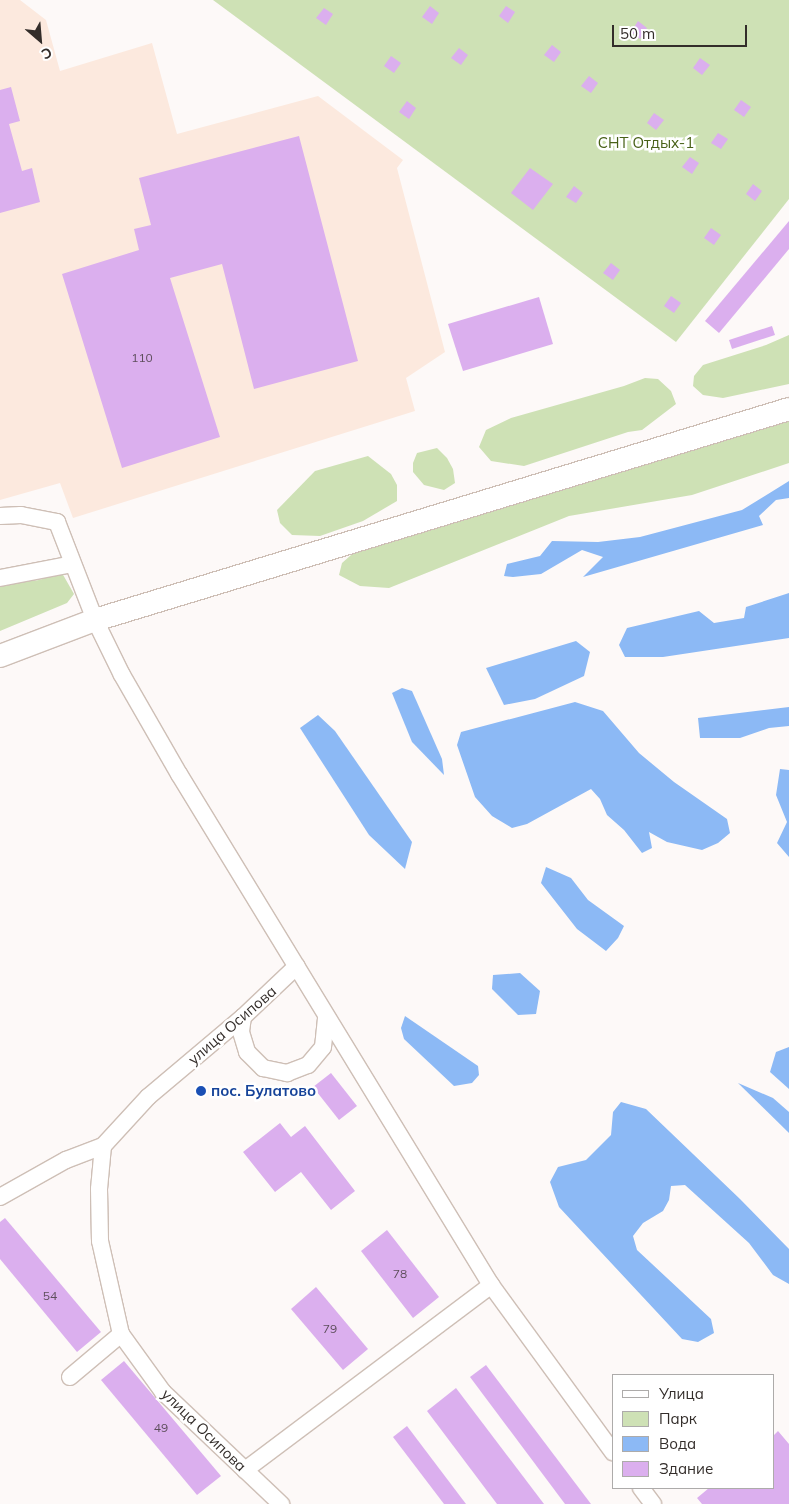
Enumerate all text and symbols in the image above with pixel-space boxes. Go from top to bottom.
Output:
north arrow [15,15,65,65]
scale bar [614,15,749,47]
text: 50 m [620,24,655,43]
text: С [38,43,55,64]
park label: СНТ Отдых-1 [598,134,694,152]
house number: 110 [131,351,153,365]
street label: улица Осипова [184,982,280,1068]
place label: пос. Булатово [211,1082,316,1100]
marker: пос. Булатово [195,1085,207,1097]
house number: 78 [393,1267,407,1281]
house number: 54 [43,1289,57,1303]
house number: 79 [323,1322,337,1336]
legend [612,1374,774,1489]
text: Улица [659,1384,704,1403]
street label: улица Осипова [158,1385,250,1475]
text: Парк [659,1409,697,1428]
house number: 49 [154,1421,168,1435]
text: Вода [659,1434,696,1453]
text: Здание [659,1459,713,1478]

